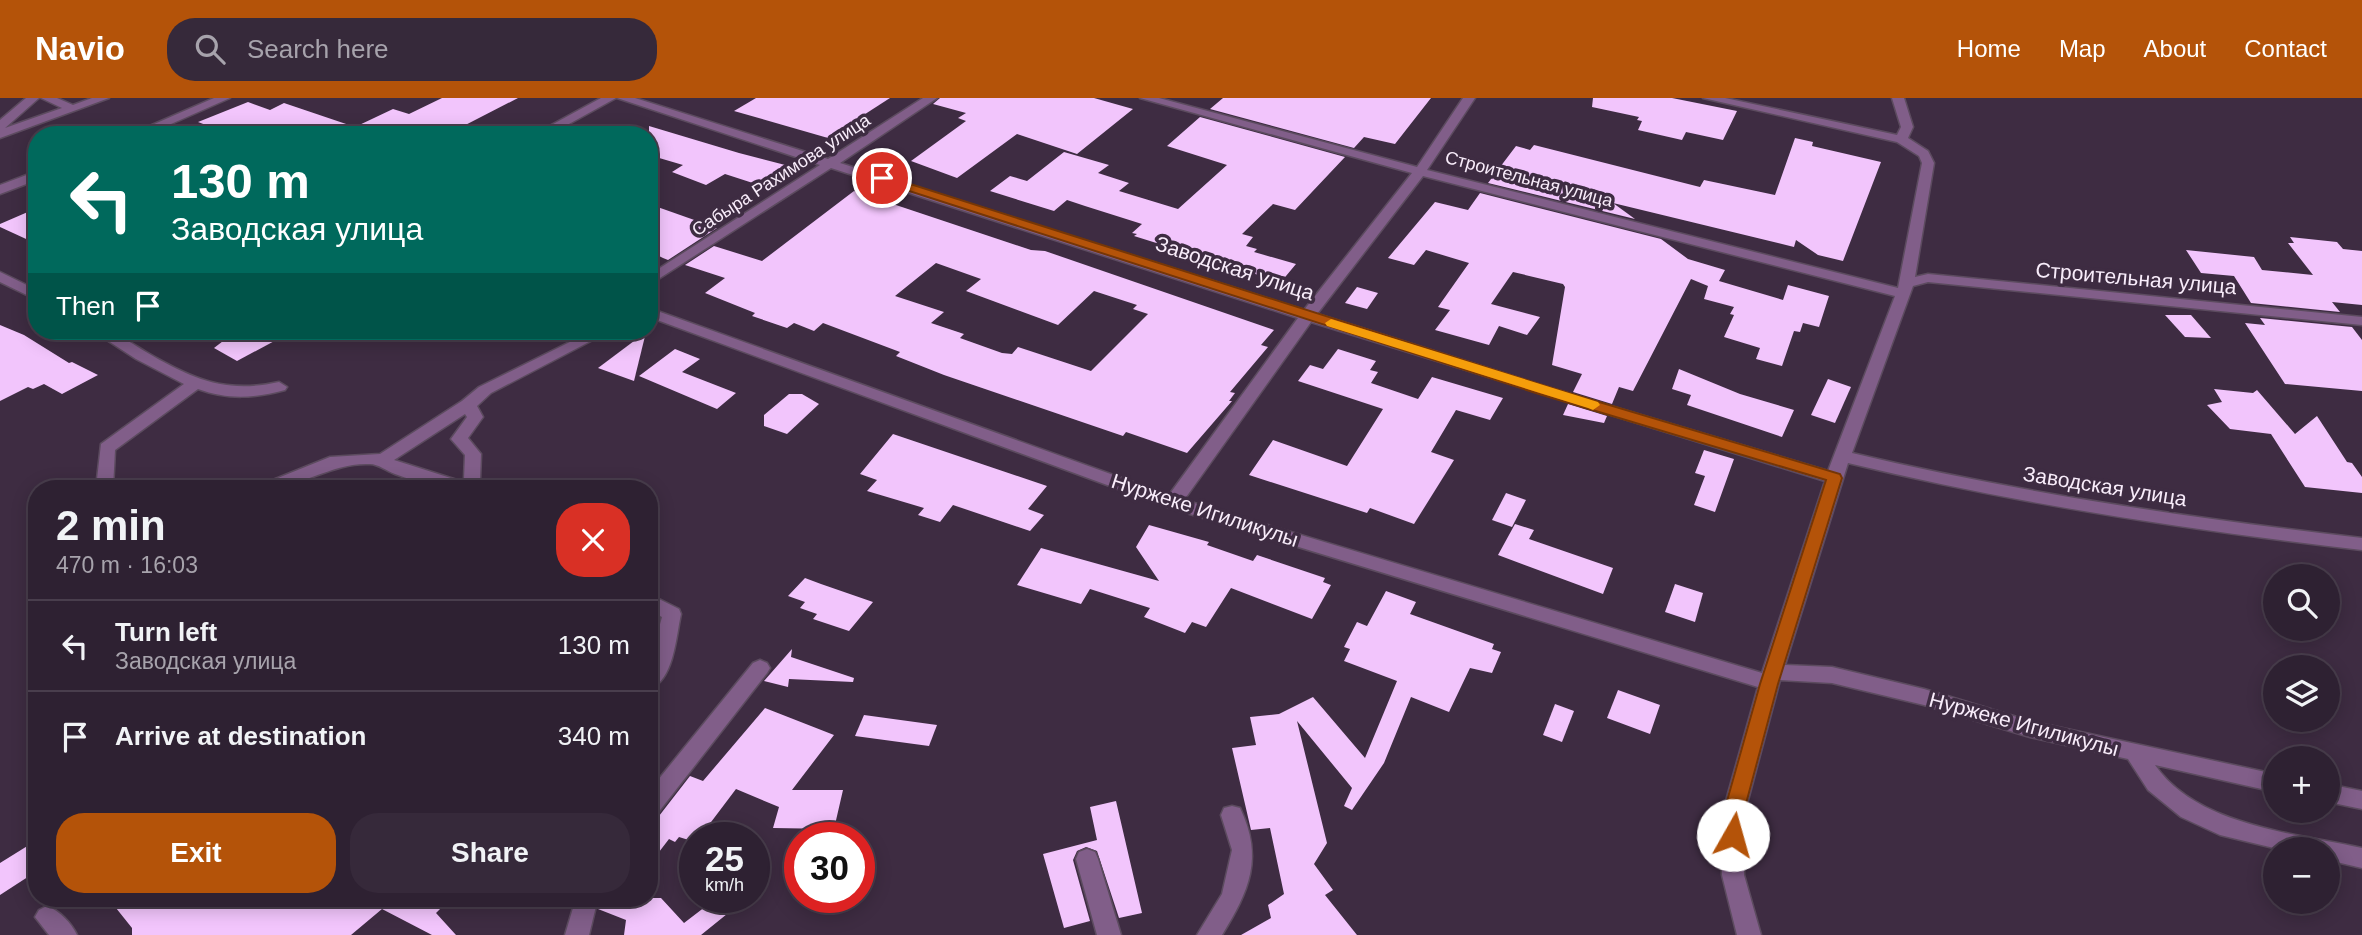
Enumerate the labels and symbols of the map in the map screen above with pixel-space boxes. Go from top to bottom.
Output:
street label: Сабыра Рахимова улица [688,109,875,240]
street label: Строительная улица [1443,147,1616,211]
pin [852,148,912,208]
street label: Заводская улица [1153,231,1318,305]
street label: Строительная улица [2035,258,2238,298]
street label: Заводская улица [2021,462,2189,510]
street label: Нуржеке Игиликулы [1109,469,1301,551]
street label: Нуржеке Игиликулы [1927,688,2121,760]
position arrow [1696,798,1770,872]
speed limit sign: 30 [784,822,875,913]

